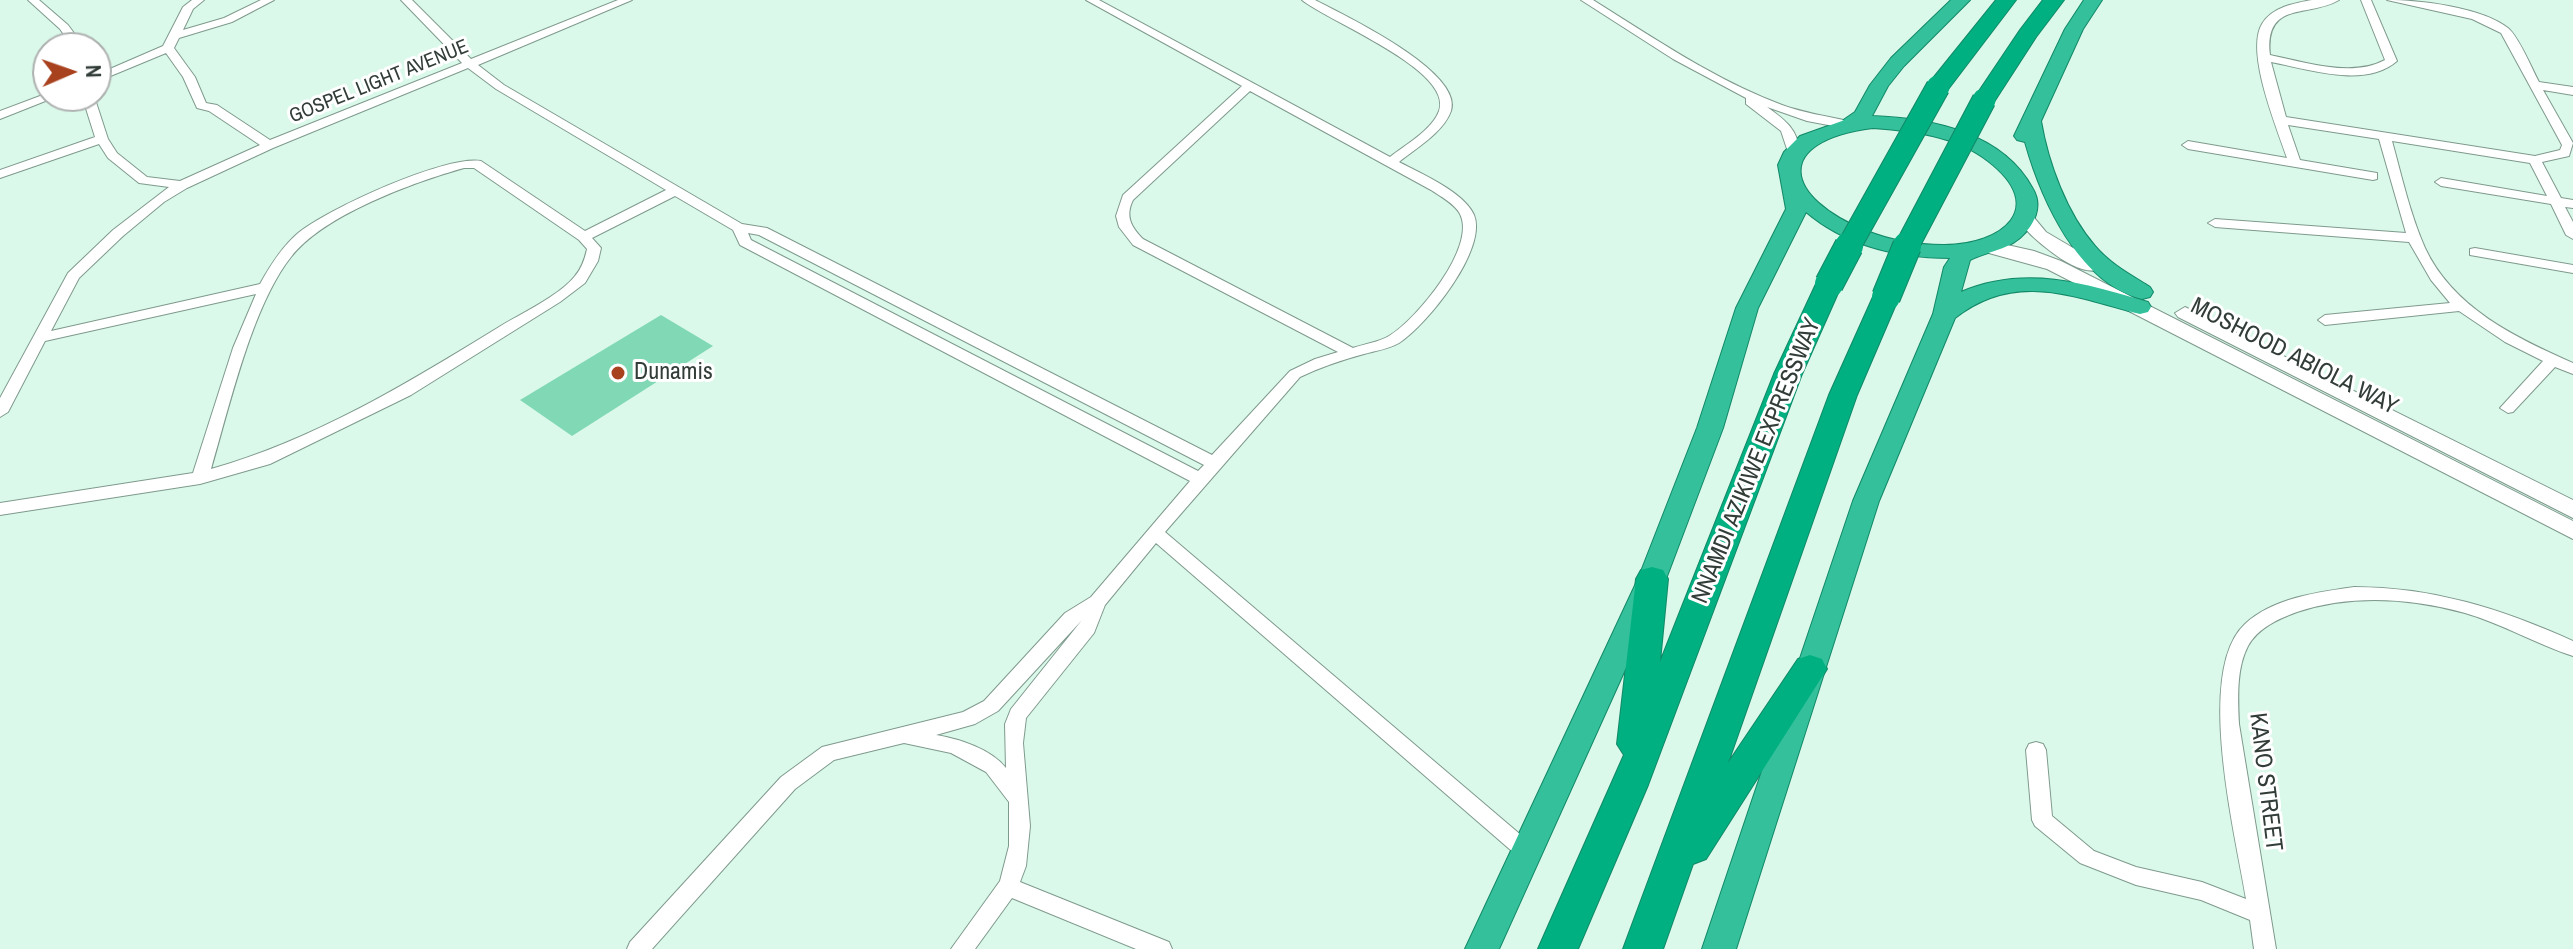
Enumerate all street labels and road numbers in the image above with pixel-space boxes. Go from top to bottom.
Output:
street label: GOSPEL LIGHT AVENUE [286,35,472,129]
street label: MOSHOOD ABIOLA WAY [2186,292,2402,422]
street label: NNAMDI AZIKIWE EXPRESSWAY [1686,314,1828,608]
street label: KANO STREET [2242,711,2288,853]

